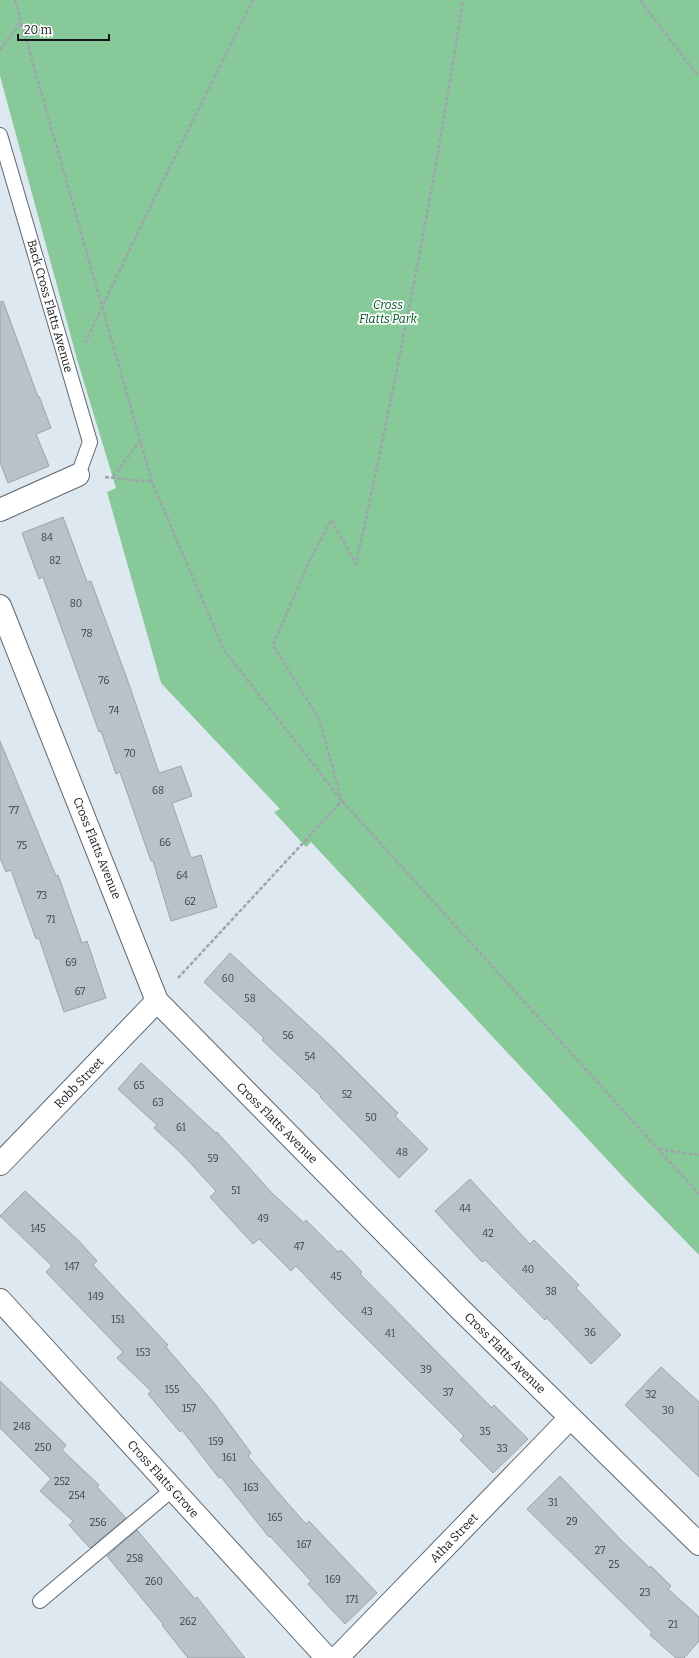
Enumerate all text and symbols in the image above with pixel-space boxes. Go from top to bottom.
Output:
scale bar [18,16,109,42]
text: 20 m [24,23,53,37]
street label: Back Cross Flatts Avenue [24,238,76,374]
park label: Cross Flatts Park [359,298,418,326]
house number: 84 [41,532,53,544]
house number: 82 [49,555,61,567]
house number: 80 [70,598,82,610]
house number: 78 [82,628,92,640]
house number: 76 [99,675,110,687]
house number: 74 [109,705,120,717]
house number: 70 [124,748,136,760]
house number: 68 [152,785,164,797]
street label: Cross Flatts Avenue [70,795,124,901]
house number: 77 [9,805,19,817]
house number: 66 [159,837,171,849]
house number: 75 [17,840,27,852]
house number: 64 [176,870,188,882]
house number: 73 [37,890,48,902]
house number: 62 [184,896,196,908]
house number: 71 [46,914,56,926]
house number: 69 [65,957,77,969]
house number: 60 [222,973,234,985]
house number: 67 [75,986,85,998]
house number: 58 [244,993,256,1005]
house number: 56 [282,1030,294,1042]
house number: 54 [304,1051,316,1063]
street label: Robb Street [51,1054,107,1111]
house number: 65 [133,1080,145,1092]
street label: Cross Flatts Avenue [234,1080,320,1166]
house number: 52 [342,1089,352,1101]
house number: 63 [152,1097,164,1109]
house number: 50 [365,1112,377,1124]
house number: 61 [176,1122,186,1134]
house number: 48 [396,1147,408,1159]
house number: 59 [207,1153,219,1165]
house number: 51 [231,1185,241,1197]
house number: 44 [459,1203,471,1215]
house number: 49 [257,1213,269,1225]
house number: 145 [30,1223,46,1235]
house number: 42 [482,1228,494,1240]
house number: 47 [294,1241,304,1253]
house number: 147 [65,1261,79,1273]
house number: 40 [522,1264,534,1276]
house number: 45 [330,1271,342,1283]
house number: 38 [545,1286,557,1298]
house number: 149 [88,1291,104,1303]
house number: 43 [361,1306,373,1318]
street label: Cross Flatts Avenue [462,1310,548,1396]
house number: 151 [111,1314,125,1326]
house number: 36 [584,1327,596,1339]
house number: 41 [385,1328,395,1340]
house number: 153 [136,1347,151,1359]
house number: 39 [420,1364,432,1376]
house number: 155 [165,1384,179,1396]
house number: 37 [443,1387,453,1399]
house number: 32 [645,1389,657,1401]
house number: 157 [182,1403,196,1415]
house number: 30 [662,1405,674,1417]
house number: 248 [13,1421,31,1433]
house number: 35 [479,1426,491,1438]
house number: 159 [208,1436,224,1448]
street label: Cross Flatts Grove [124,1437,202,1521]
house number: 250 [34,1442,52,1454]
house number: 33 [496,1443,508,1455]
house number: 161 [222,1452,236,1464]
house number: 252 [54,1476,70,1488]
house number: 163 [243,1482,259,1494]
house number: 254 [69,1490,85,1502]
house number: 31 [548,1497,558,1509]
street label: Atha Street [427,1510,481,1565]
house number: 165 [267,1512,283,1524]
house number: 29 [566,1516,578,1528]
house number: 256 [90,1517,106,1529]
house number: 167 [297,1539,311,1551]
house number: 27 [595,1545,605,1557]
house number: 258 [127,1553,143,1565]
house number: 25 [609,1559,619,1571]
house number: 169 [325,1574,341,1586]
house number: 260 [145,1576,163,1588]
house number: 23 [639,1587,651,1599]
house number: 171 [345,1594,359,1606]
house number: 262 [180,1616,196,1628]
house number: 21 [668,1619,678,1631]

